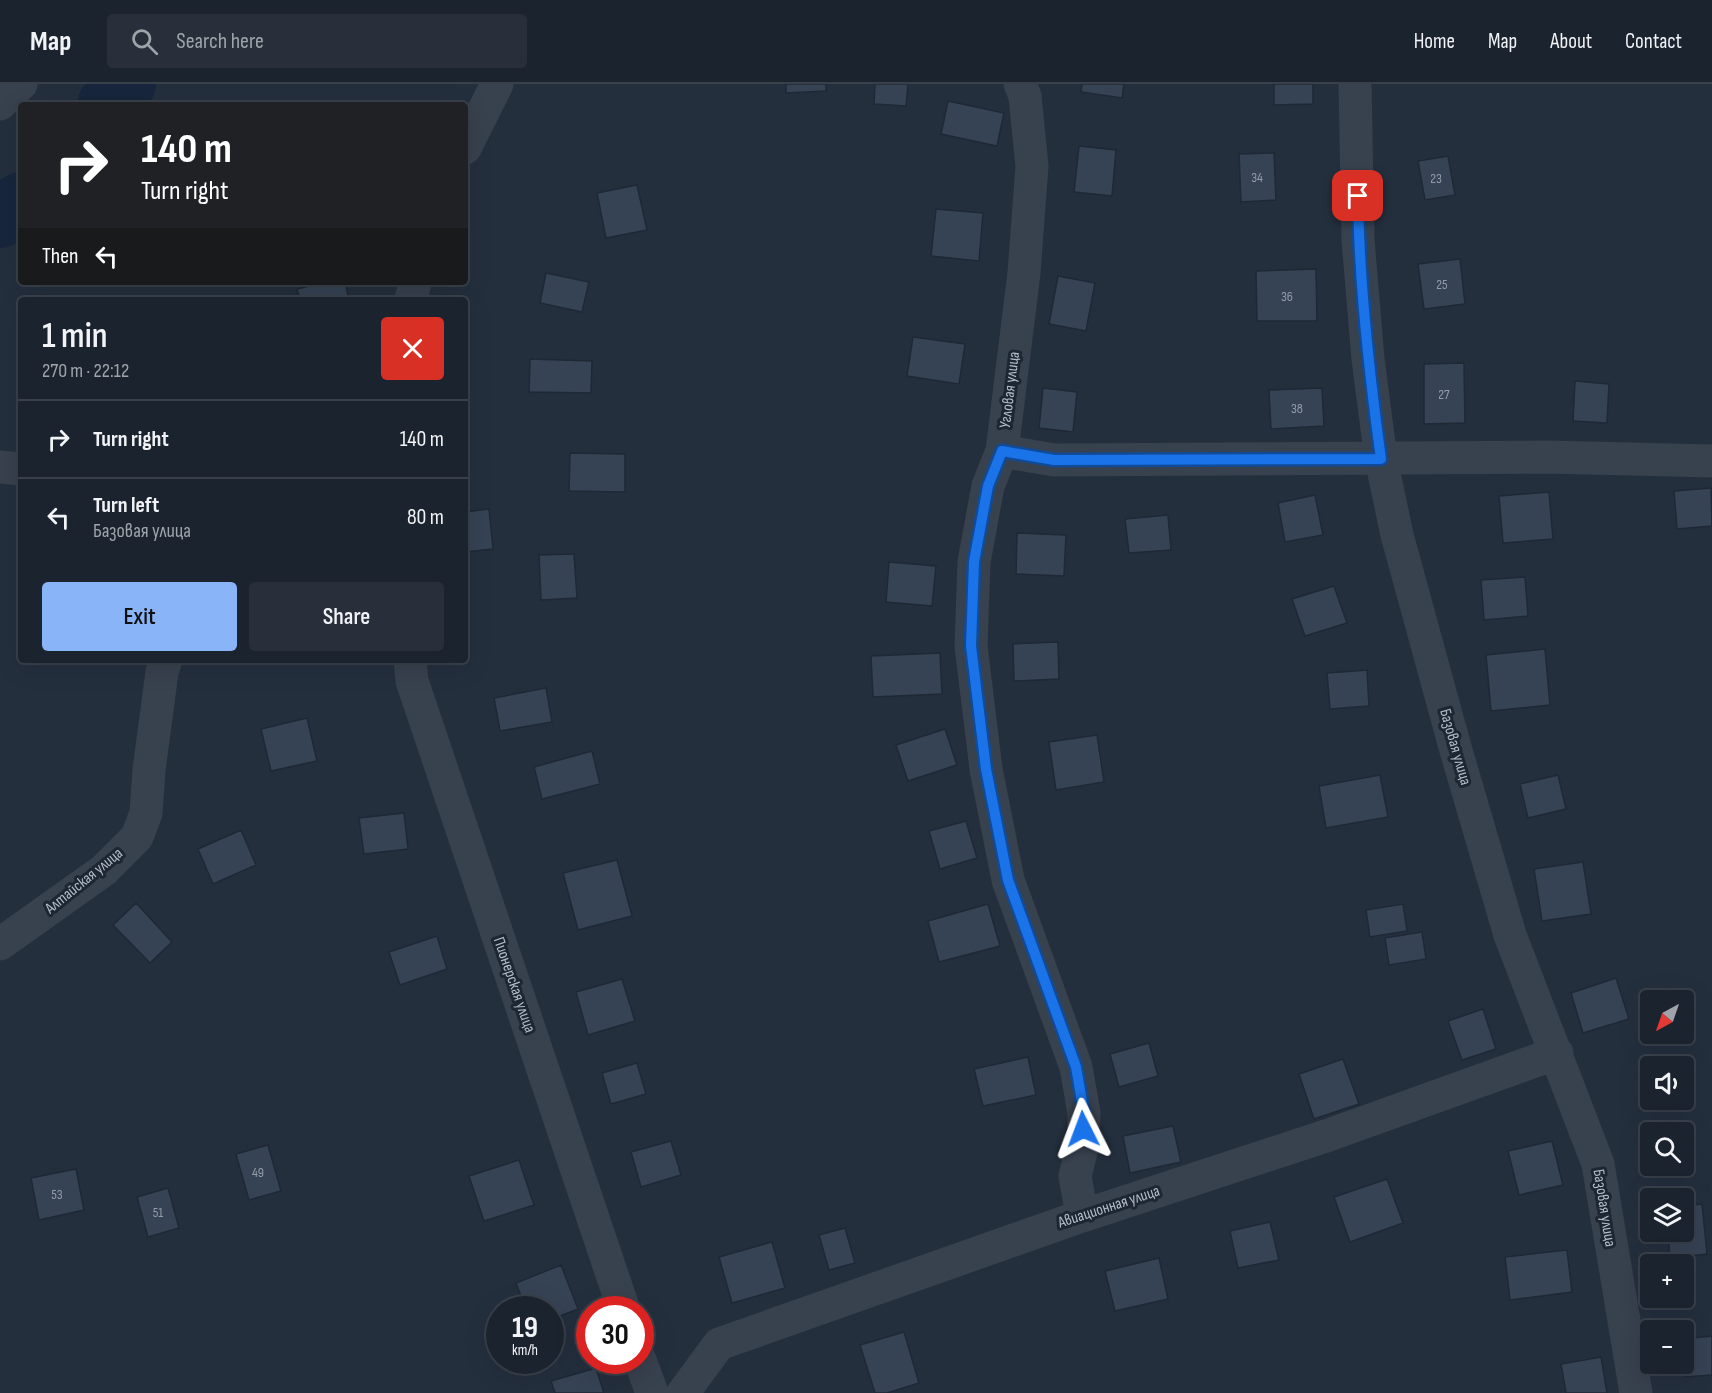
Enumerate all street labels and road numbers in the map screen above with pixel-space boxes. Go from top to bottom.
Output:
street label: Угловая улица [996,351,1024,429]
street label: Базовая улица [1435,707,1475,787]
street label: Алтайская улица [41,844,127,919]
street label: Пионерская улица [489,935,539,1035]
street label: Базовая улица [1588,1168,1620,1248]
street label: Авиационная улица [1055,1182,1162,1233]

